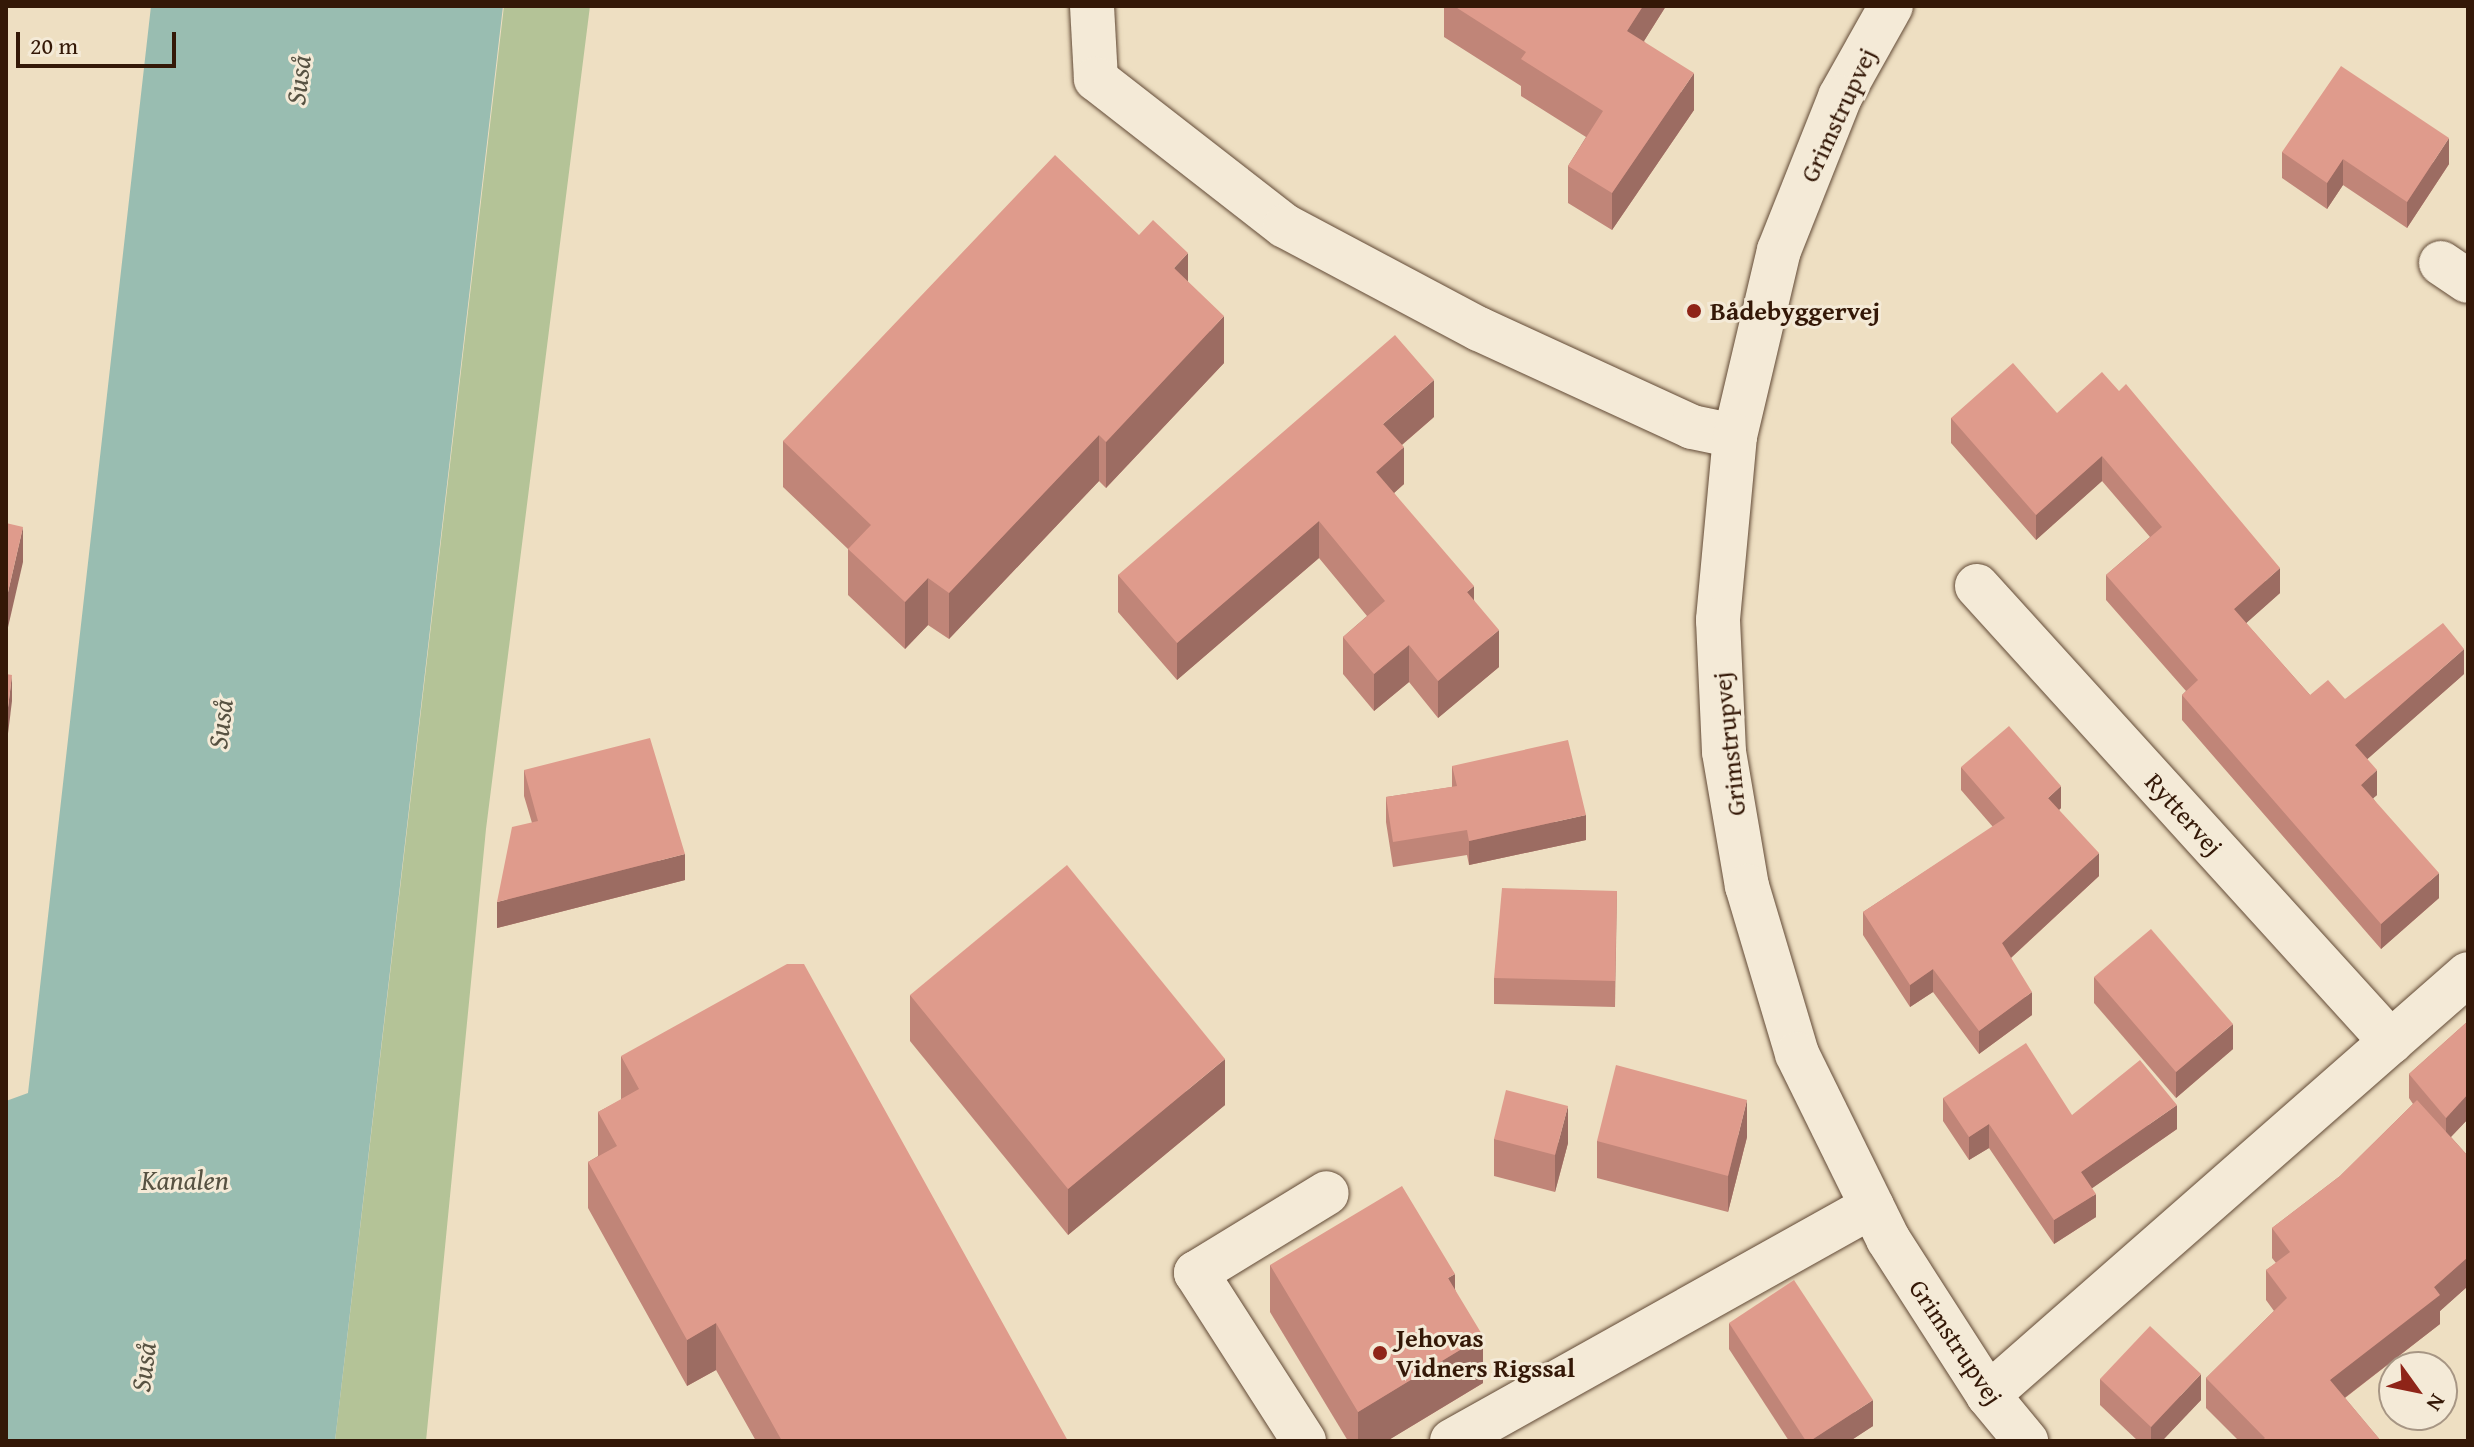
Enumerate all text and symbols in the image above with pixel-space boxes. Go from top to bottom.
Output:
scale bar [20,16,180,66]
text: 20 m [30,28,78,63]
street label: Grimstrupvej [1793,43,1883,187]
water label: Suså [278,53,318,107]
place label: Bådebyggervej [1710,295,1880,327]
marker: Bådebyggervej [1685,302,1703,320]
street label: Grimstrupvej [1706,671,1752,817]
water label: Suså [200,697,240,751]
street label: Ryttervej [2139,766,2229,862]
water label: Kanalen [141,1163,229,1197]
street label: Grimstrupvej [1903,1273,2009,1411]
place label: Jehovas Vidners Rigssal [1396,1322,1575,1384]
water label: Suså [123,1340,163,1394]
marker: Jehovas Vidners Rigssal [1371,1344,1389,1362]
north arrow [2378,1351,2458,1431]
text: N [2419,1388,2454,1418]

